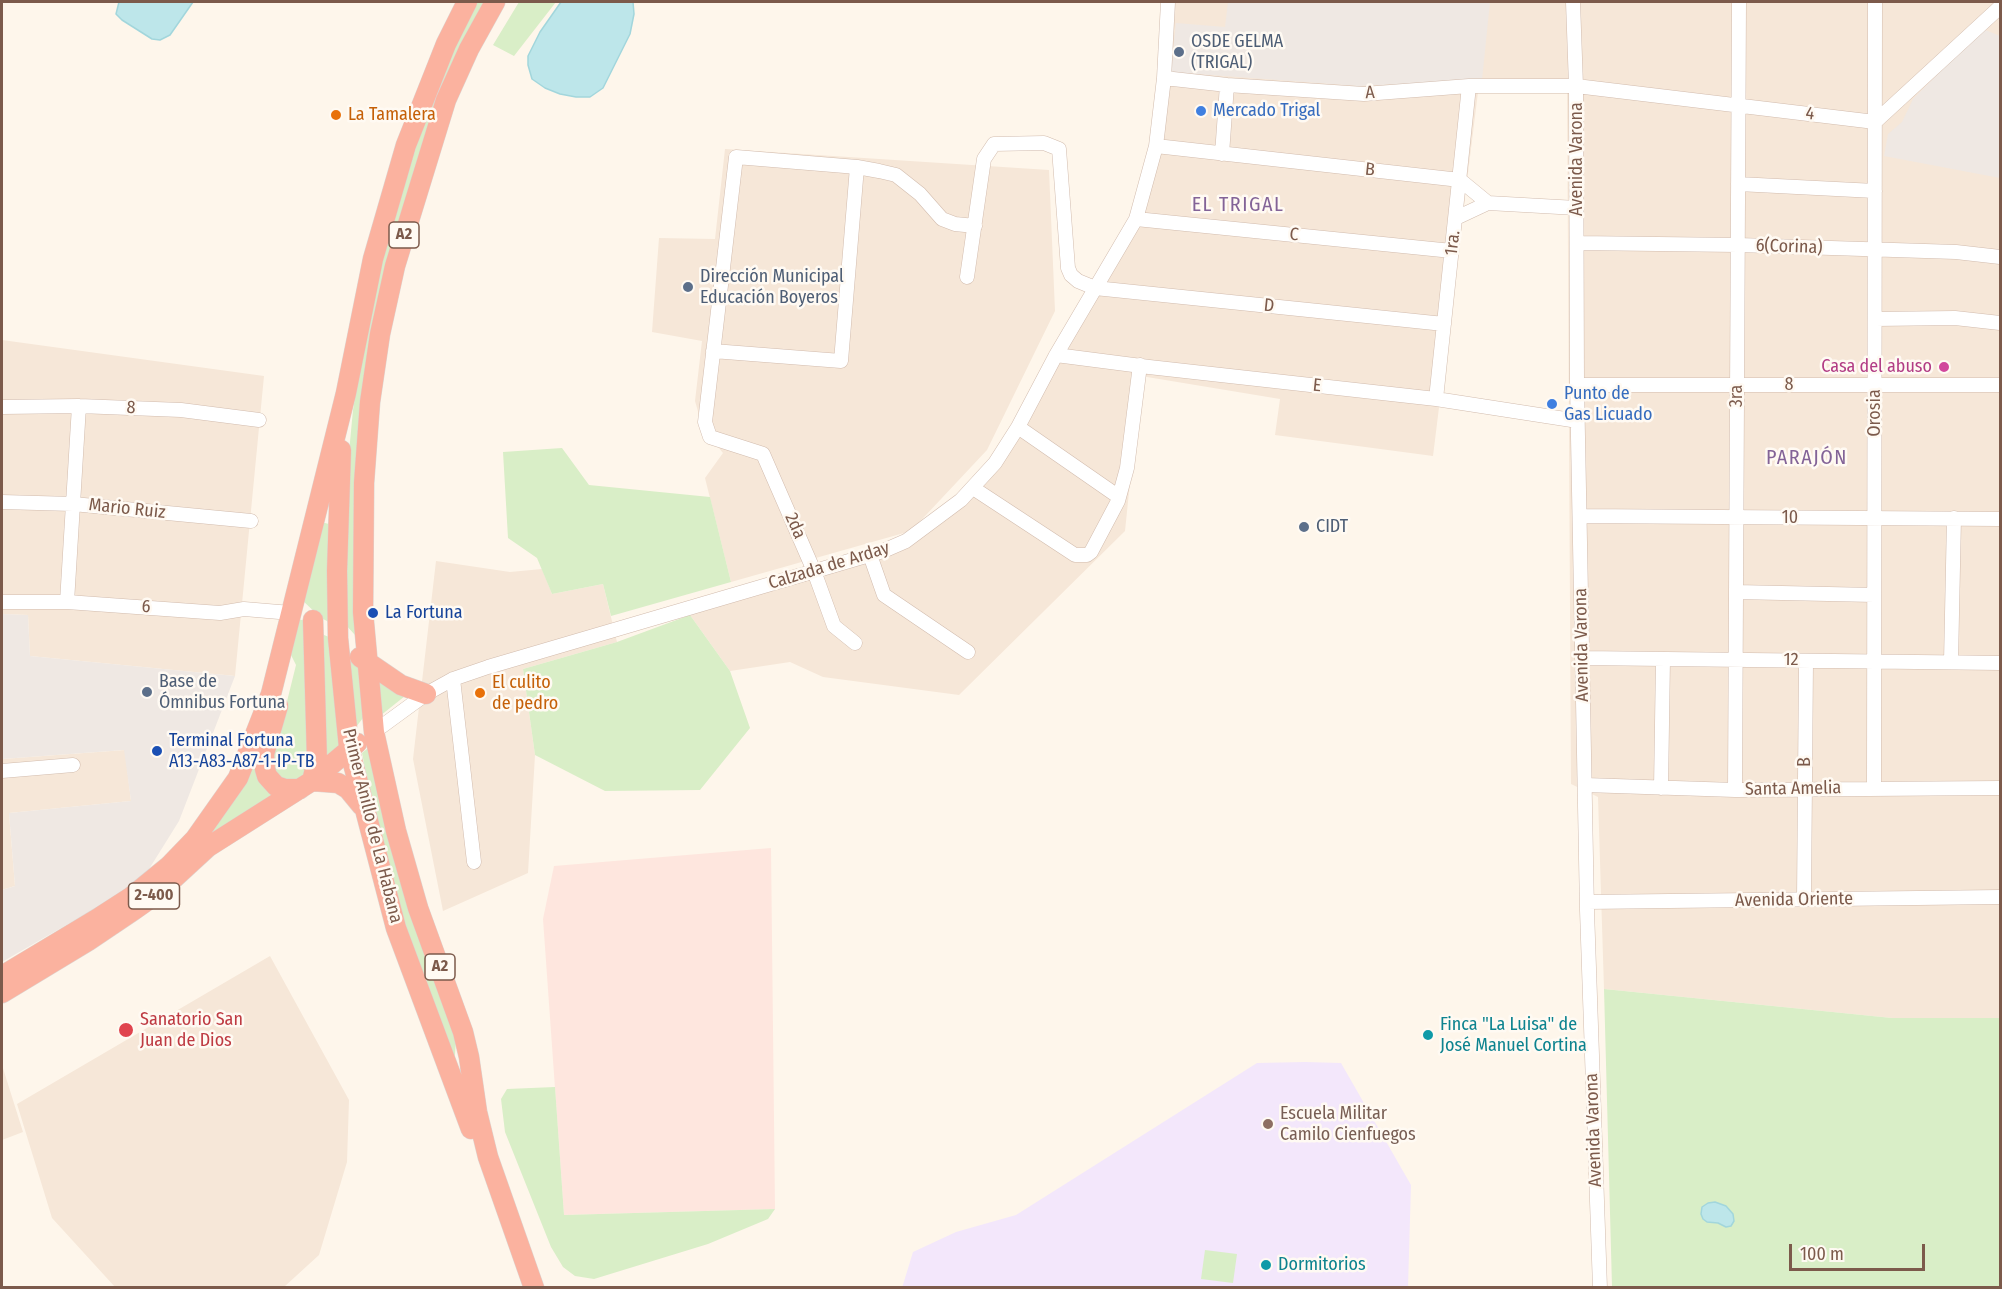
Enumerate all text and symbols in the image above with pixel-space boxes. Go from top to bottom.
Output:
place label: OSDE GELMA (TRIGAL) [1191,31,1283,74]
marker: OSDE GELMA (TRIGAL) [1172,45,1186,59]
street label: A [1365,82,1375,104]
place label: Mercado Trigal [1213,100,1320,122]
street label: Avenida Varona [1566,102,1588,216]
street label: 4 [1804,103,1816,125]
place label: La Tamalera [348,104,436,126]
marker: Mercado Trigal [1194,104,1208,118]
marker: La Tamalera [329,108,343,122]
street label: B [1364,159,1376,181]
district label: EL TRIGAL [1192,193,1284,217]
road number: A2 [389,222,419,248]
street label: C [1288,224,1300,246]
street label: 1ra. [1441,229,1465,257]
street label: 6(Corina) [1755,235,1823,259]
place label: Dirección Municipal Educación Boyeros [700,266,844,308]
marker: Dirección Municipal Educación Boyeros [681,280,695,294]
street label: D [1263,295,1275,317]
place label: Casa del abuso [1821,356,1932,378]
marker: Casa del abuso [1937,360,1951,374]
street label: 8 [1785,374,1793,396]
street label: E [1312,375,1322,397]
place label: Punto de Gas Licuado [1564,383,1652,426]
street label: 3ra [1726,385,1748,407]
street label: Orosia [1864,389,1886,437]
street label: 8 [126,397,136,419]
marker: Punto de Gas Licuado [1545,397,1559,411]
district label: PARAJÓN [1766,446,1848,470]
street label: Mario Ruiz [88,494,166,524]
street label: 10 [1782,507,1798,529]
street label: 2da [780,510,810,542]
place label: CIDT [1316,516,1348,538]
marker: CIDT [1297,520,1311,534]
street label: Calzada de Arday [766,537,892,595]
street label: Avenida Varona [1570,588,1594,702]
street label: 6 [141,596,151,618]
place label: La Fortuna [385,602,463,624]
marker: La Fortuna [366,606,380,620]
street label: 12 [1783,649,1799,671]
place label: Base de Ómnibus Fortuna [159,671,286,714]
place label: El culito de pedro [492,672,558,714]
marker: Base de Ómnibus Fortuna [140,685,154,699]
marker: El culito de pedro [473,686,487,700]
street label: Primer Anillo de La Habana [337,727,407,925]
place label: Terminal Fortuna A13-A83-A87-1-IP-TB [169,730,315,772]
marker: Terminal Fortuna A13-A83-A87-1-IP-TB [150,744,164,758]
street label: B [1794,757,1816,767]
street label: Santa Amelia [1745,777,1841,801]
road number: 2-400 [128,883,180,909]
street label: Avenida Oriente [1735,888,1853,912]
road number: A2 [425,954,455,980]
place label: Sanatorio San Juan de Dios [140,1009,243,1052]
place label: Finca "La Luisa" de José Manuel Cortina [1440,1014,1587,1056]
marker: Sanatorio San Juan de Dios [117,1021,135,1039]
marker: Finca "La Luisa" de José Manuel Cortina [1421,1028,1435,1042]
street label: Avenida Varona [1581,1073,1607,1187]
place label: Escuela Militar Camilo Cienfuegos [1280,1103,1416,1146]
marker: Escuela Militar Camilo Cienfuegos [1261,1117,1275,1131]
scale bar [1792,1232,1928,1270]
text: 100 m [1800,1243,1844,1265]
place label: Dormitorios [1278,1254,1366,1276]
marker: Dormitorios [1259,1258,1273,1272]

